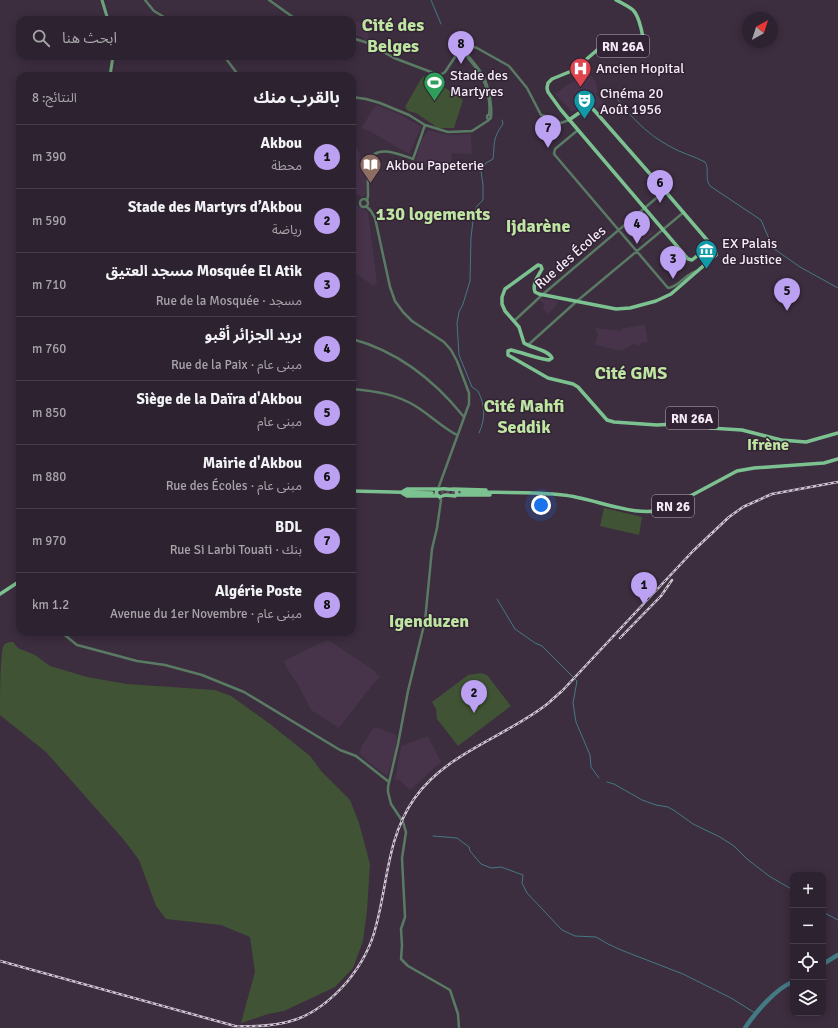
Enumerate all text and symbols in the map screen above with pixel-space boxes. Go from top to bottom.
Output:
north arrow [742,12,778,48]
district label: Cité des Belges [362,14,424,57]
search box [16,16,356,60]
icon: search [30,27,52,49]
text: ابحث هنا [62,29,117,47]
pin: 8 [448,31,474,64]
road number: RN 26A [597,35,649,57]
hospital icon: Ancien Hopital [567,55,593,88]
place label: Ancien Hopital [596,60,684,77]
place label: Stade des Martyres [450,67,508,100]
sports icon: Stade des Martyres [422,70,448,103]
place label: Cinéma 20 Août 1956 [600,85,663,118]
text: بالقرب منك [253,87,340,108]
theatre icon: Cinéma 20 Août 1956 [572,88,598,121]
text: النتائج: 8 [32,90,77,106]
pin: 7 [535,115,561,148]
text: Akbou [260,134,302,152]
text: 390 m [32,149,66,165]
text: 1 [323,149,331,165]
library icon: Akbou Papeterie [358,152,384,185]
place label: Akbou Papeterie [386,157,484,174]
text: محطة [271,158,302,174]
pin: 6 [647,170,673,203]
text: Stade des Martyrs d’Akbou [128,198,302,216]
district label: 130 logements [376,203,490,225]
pin: 4 [624,211,650,244]
text: 590 m [32,213,66,229]
text: 2 [323,213,331,229]
district label: Ijdarène [506,215,570,237]
text: رياضة [272,222,302,238]
street label: Rue des Écoles [531,222,609,293]
place label: EX Palais de Justice [722,235,782,268]
museum icon: EX Palais de Justice [694,238,720,271]
pin: 3 [660,246,686,279]
text: Mosquée El Atik مسجد العتيق [106,262,302,280]
text: 710 m [32,277,66,293]
text: 3 [323,277,331,293]
pin: 5 [774,278,800,311]
text: مسجد · Rue de la Mosquée [156,293,302,309]
text: بريد الجزائر أقبو [205,326,302,344]
text: 760 m [32,341,66,357]
text: 4 [323,341,331,357]
text: مبنى عام · Rue de la Paix [171,357,302,373]
district label: Cité GMS [595,362,667,384]
text: Siège de la Daïra d'Akbou [136,390,302,408]
district label: Cité Mahfi Seddik [484,395,564,438]
text: 850 m [32,405,66,421]
text: 5 [323,405,331,421]
road number: RN 26A [666,407,718,429]
text: مبنى عام [257,414,302,430]
district label: Ifrène [747,435,789,455]
text: Mairie d'Akbou [203,454,302,472]
text: 880 m [32,469,66,485]
text: 6 [323,469,331,485]
text: مبنى عام · Rue des Écoles [166,478,302,494]
your location [531,495,551,515]
road number: RN 26 [652,495,694,517]
text: BDL [275,518,302,536]
text: 970 m [32,533,66,549]
text: 7 [323,533,331,549]
text: بنك · Rue Si Larbi Touati [170,542,302,558]
pin: 1 [631,572,657,605]
text: Algérie Poste [215,582,302,600]
text: 1.2 km [32,597,69,613]
text: 8 [323,597,331,613]
text: مبنى عام · Avenue du 1er Novembre [110,606,302,622]
district label: Igenduzen [389,610,469,632]
pin: 2 [461,680,487,713]
map controls [790,872,826,1016]
button: + [790,872,826,908]
button: − [790,908,826,944]
button: locate [790,944,826,980]
button: layers [790,980,826,1016]

